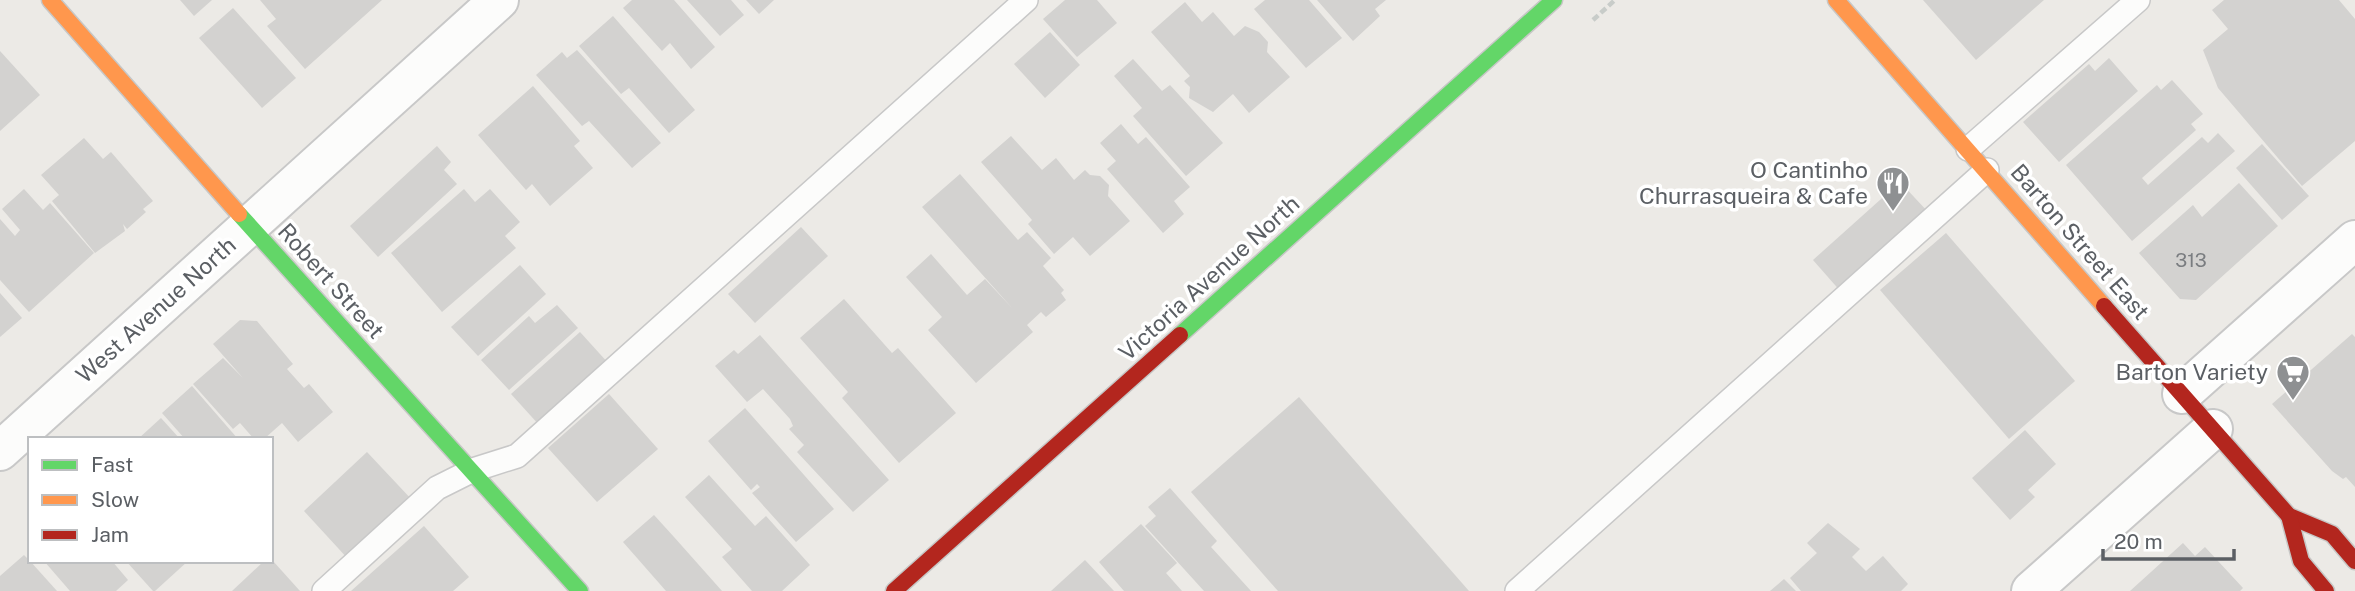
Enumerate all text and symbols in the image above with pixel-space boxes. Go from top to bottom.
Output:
place label: O Cantinho Churrasqueira & Cafe [1639,156,1868,209]
street label: Barton Street East [2006,158,2155,325]
restaurant icon: O Cantinho Churrasqueira & Cafe [1874,164,1912,213]
street label: Victoria Avenue North [1113,190,1304,366]
street label: Robert Street [273,218,390,344]
street label: West Avenue North [70,231,241,388]
house number: 313 [2175,249,2207,271]
supermarket icon: Barton Variety [2274,353,2312,402]
place label: Barton Variety [2116,358,2268,385]
legend [28,437,273,563]
text: Fast [91,452,133,477]
text: Slow [91,487,139,512]
scale bar [2103,518,2234,562]
text: Jam [91,522,129,547]
text: 20 m [2114,529,2163,554]

